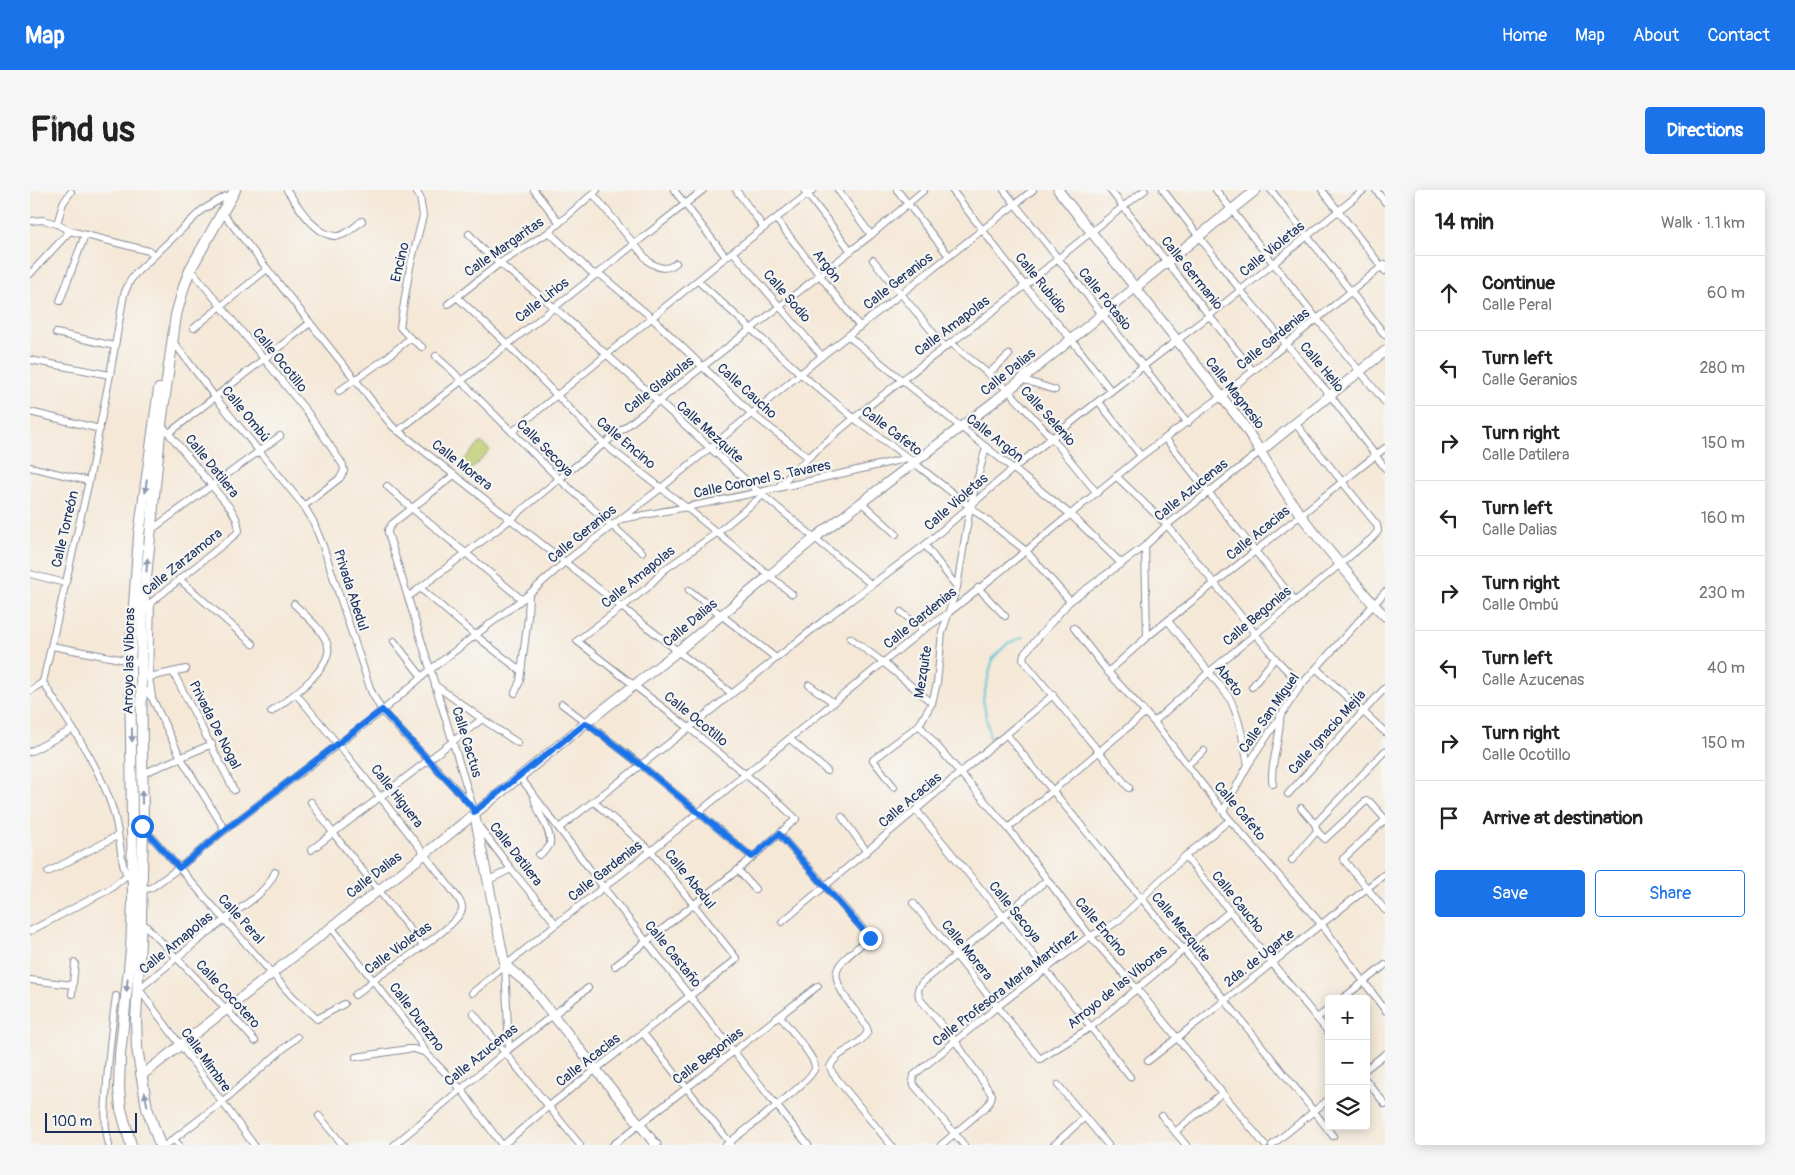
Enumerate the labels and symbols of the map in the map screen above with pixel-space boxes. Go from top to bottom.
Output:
street label: Calle Margaritas [461,213,547,281]
street label: Calle Violetas [1236,217,1309,280]
street label: Calle Germanio [1157,233,1227,313]
street label: Encino [387,240,413,284]
street label: Argón [809,246,845,286]
street label: Calle Geranios [860,248,937,313]
street label: Calle Rubidio [1011,249,1071,317]
street label: Calle Potasio [1075,264,1136,334]
street label: Calle Sodio [759,266,815,326]
street label: Calle Lirios [512,273,573,326]
street label: Calle Amapolas [911,292,994,360]
street label: Calle Gardenias [1233,304,1314,374]
street label: Calle Ocotillo [249,324,311,396]
street label: Calle Helio [1296,338,1348,396]
street label: Calle Dalias [977,344,1039,399]
street label: Calle Gladiolas [621,352,698,417]
street label: Calle Magnesio [1202,354,1269,433]
street label: Calle Caucho [713,360,781,423]
street label: Calle Ombú [218,383,274,445]
street label: Calle Selenio [1017,383,1080,450]
street label: Calle Mezquite [673,397,747,467]
street label: Calle Cafeto [858,403,926,460]
street label: Calle Argón [963,410,1027,466]
street label: Calle Encino [593,413,659,473]
street label: Calle Secoya [513,416,577,480]
street label: Calle Datilera [181,431,243,501]
street label: Calle Morera [428,436,496,494]
street label: Calle Azucenas [1151,455,1232,525]
street label: Calle Coronel S. Tavares [692,456,833,502]
street label: Calle Violetas [921,469,992,534]
one-way arrow [141,478,149,494]
street label: Calle Torreón [48,489,82,569]
street label: Calle Geranios [544,501,620,567]
street label: Calle Acacias [1223,502,1294,564]
street label: Calle Zarzamora [139,525,225,599]
street label: Calle Amapolas [598,542,679,612]
street label: Privada Abedul [330,547,372,633]
one-way arrow [143,557,151,573]
street label: Calle Begonias [1219,582,1295,650]
street label: Calle Gardenias [880,583,961,653]
street label: Calle Dalias [659,595,721,651]
street label: Arroyo las Víboras [120,607,138,714]
street label: Mezquite [910,644,936,699]
street label: Abeto [1211,660,1247,700]
street label: Calle San Miguel [1235,670,1303,756]
street label: Privada De Nogal [185,678,245,772]
street label: Calle Ignacio Mejía [1285,686,1369,778]
street label: Calle Ocotillo [660,688,732,750]
street label: Calle Cactus [448,705,486,780]
one-way arrow [128,727,136,743]
street label: Calle Higuera [367,761,427,831]
street label: Calle Acacias [875,768,945,831]
street label: Calle Cafeto [1210,778,1270,844]
one-way arrow [138,789,146,805]
route start [131,815,154,838]
street label: Calle Datilera [486,819,546,889]
street label: Calle Gardenias [565,836,646,905]
street label: Calle Abedul [661,846,719,912]
street label: Calle Dalias [343,848,406,902]
street label: Calle Caucho [1208,868,1268,937]
street label: Calle Secoya [985,878,1045,946]
street label: Calle Mezquite [1148,889,1214,965]
street label: Calle Peral [214,891,268,947]
street label: Calle Encino [1071,894,1131,960]
street label: Calle Amapolas [136,908,217,978]
street label: Calle Morera [938,916,996,984]
street label: Calle Castaño [641,917,705,991]
street label: Calle Violetas [361,918,435,978]
street label: 2da. de Ugarte [1220,925,1298,991]
street label: Calle Profesora María Martínez [929,926,1081,1050]
route end [859,927,882,950]
street label: Arroyo de las Víboras [1064,941,1171,1032]
street label: Calle Cocotero [192,956,264,1032]
one-way arrow [123,977,131,993]
street label: Calle Durazno [386,979,449,1055]
street label: Calle Azucenas [441,1020,522,1090]
street label: Calle Begonias [669,1023,747,1088]
street label: Calle Mimbre [177,1025,235,1095]
street label: Calle Acacias [552,1029,624,1090]
one-way arrow [141,1090,149,1106]
scale bar [45,1110,138,1133]

